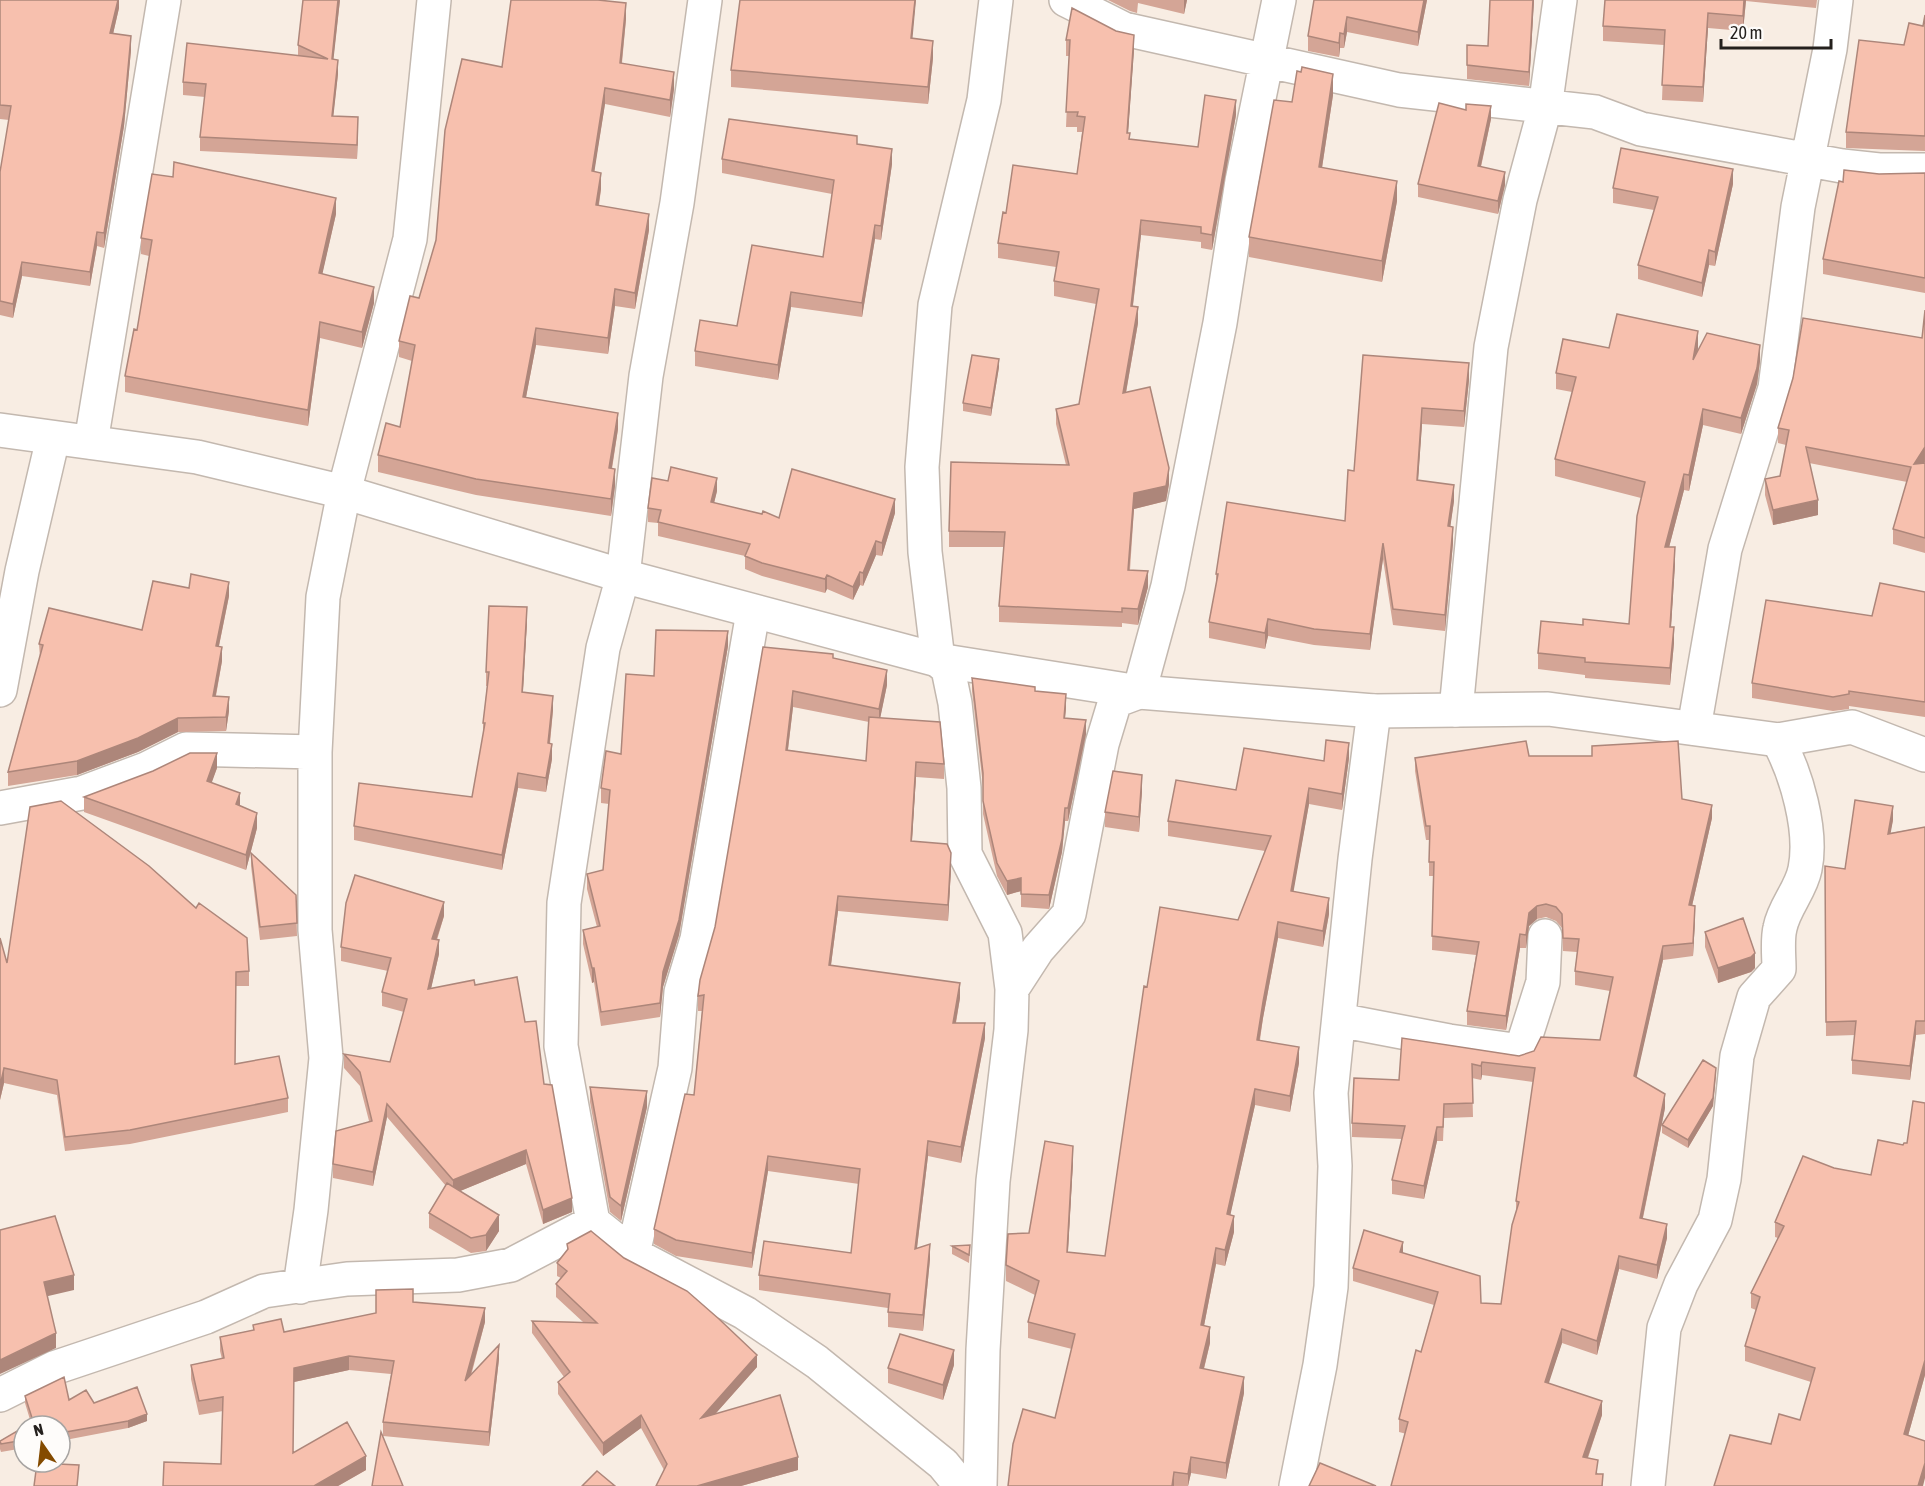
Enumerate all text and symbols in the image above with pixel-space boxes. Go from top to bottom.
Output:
scale bar [1721,12,1830,50]
text: 20 m [1730,22,1762,43]
north arrow [12,1414,72,1474]
text: N [32,1420,45,1439]

